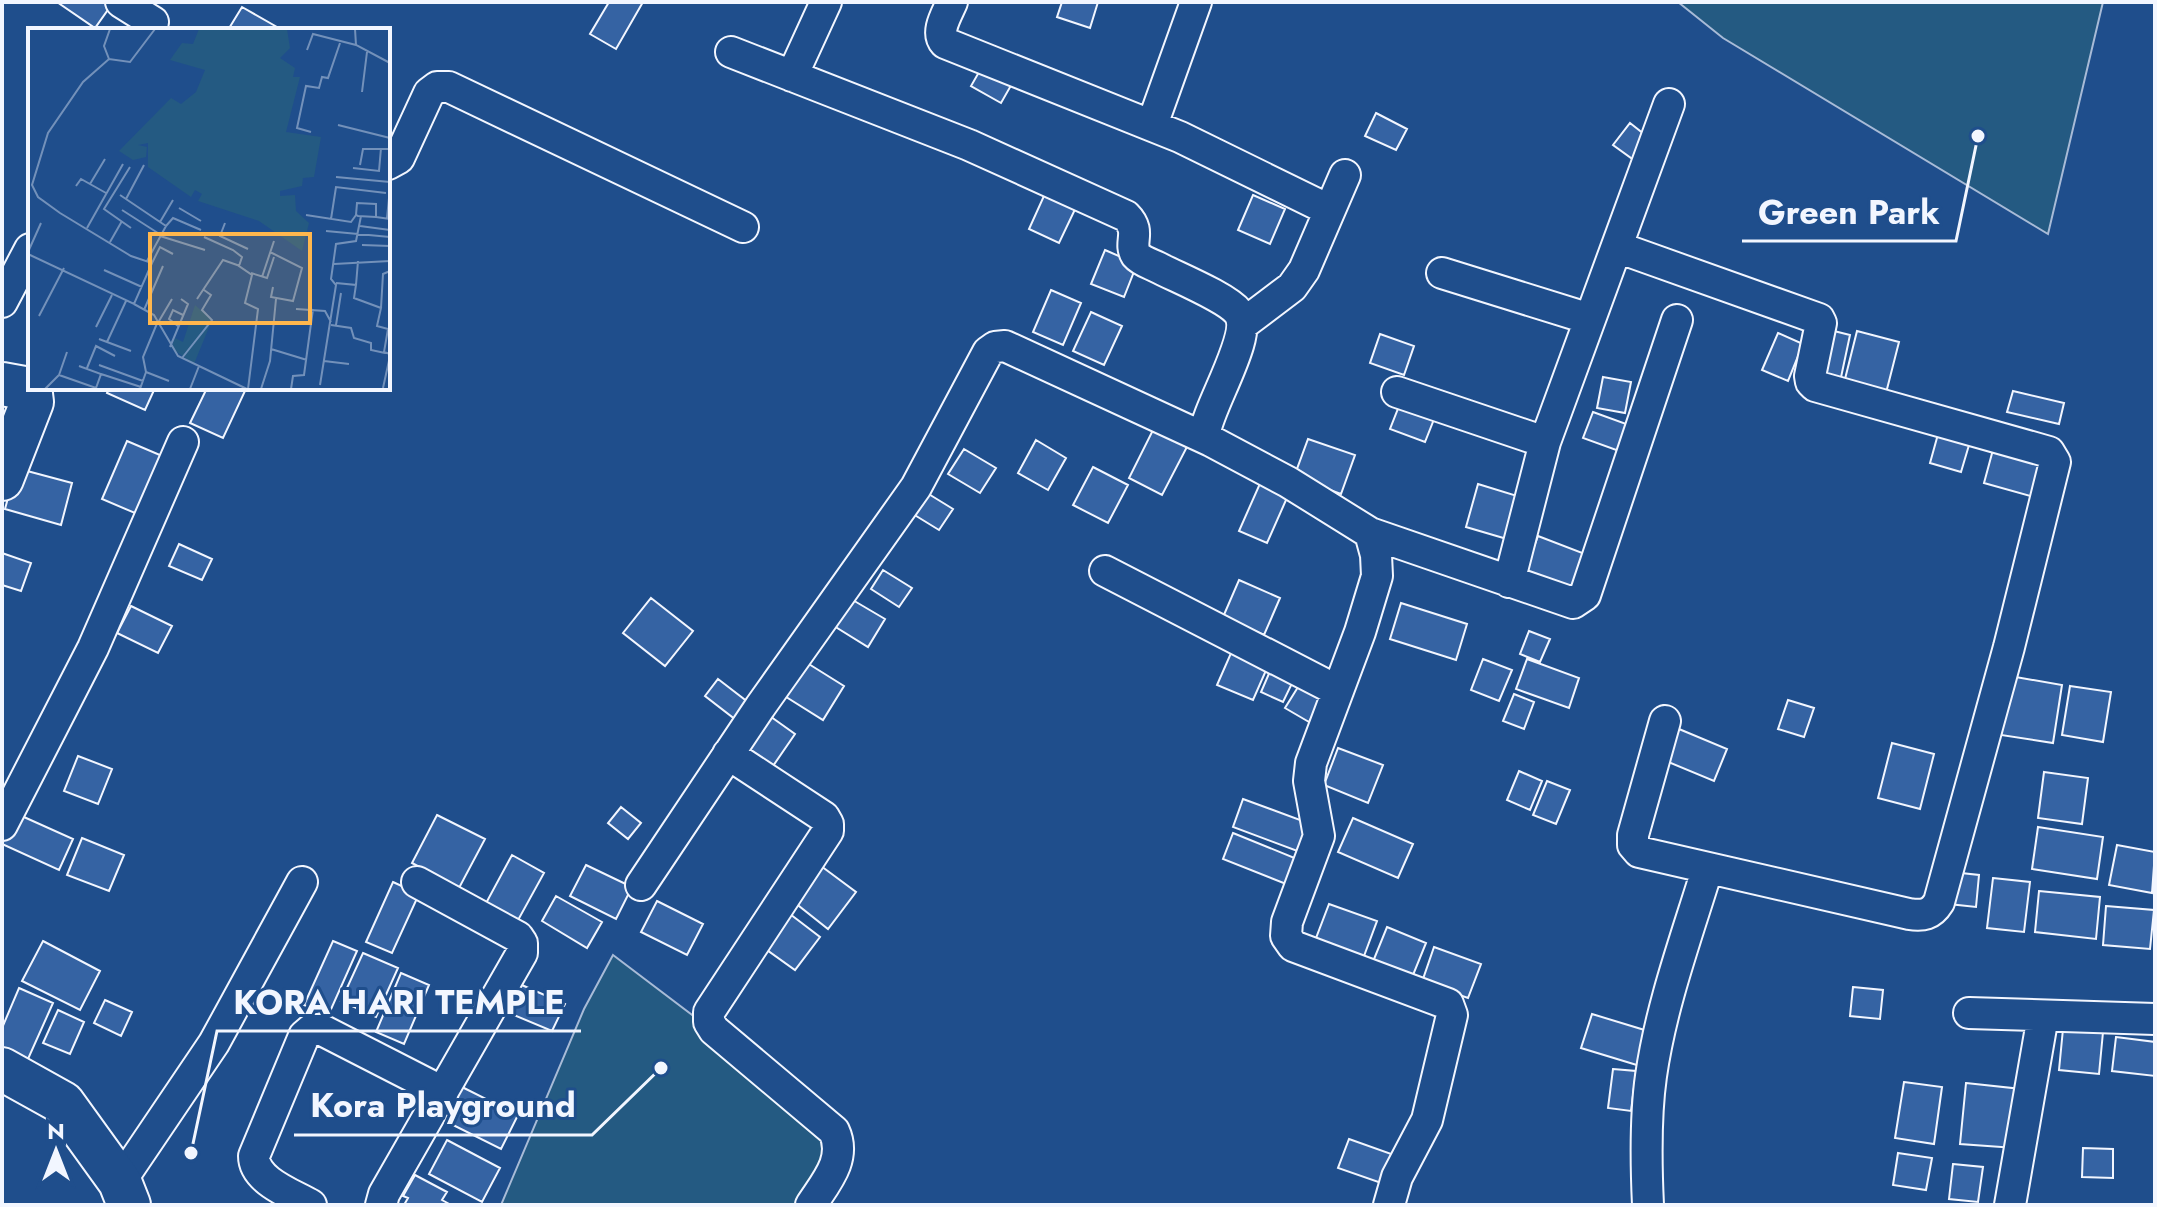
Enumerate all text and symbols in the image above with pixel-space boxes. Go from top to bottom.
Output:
inset map [28,28,390,390]
callout: Green Park [1742,183,1956,241]
text: Green Park [1758,188,1940,237]
callout: KORA HARI TEMPLE [217,973,581,1031]
text: KORA HARI TEMPLE [233,978,565,1027]
callout: Kora Playground [294,1077,592,1135]
text: Kora Playground [310,1081,576,1130]
north arrow [16,1111,96,1191]
text: N [47,1115,65,1147]

